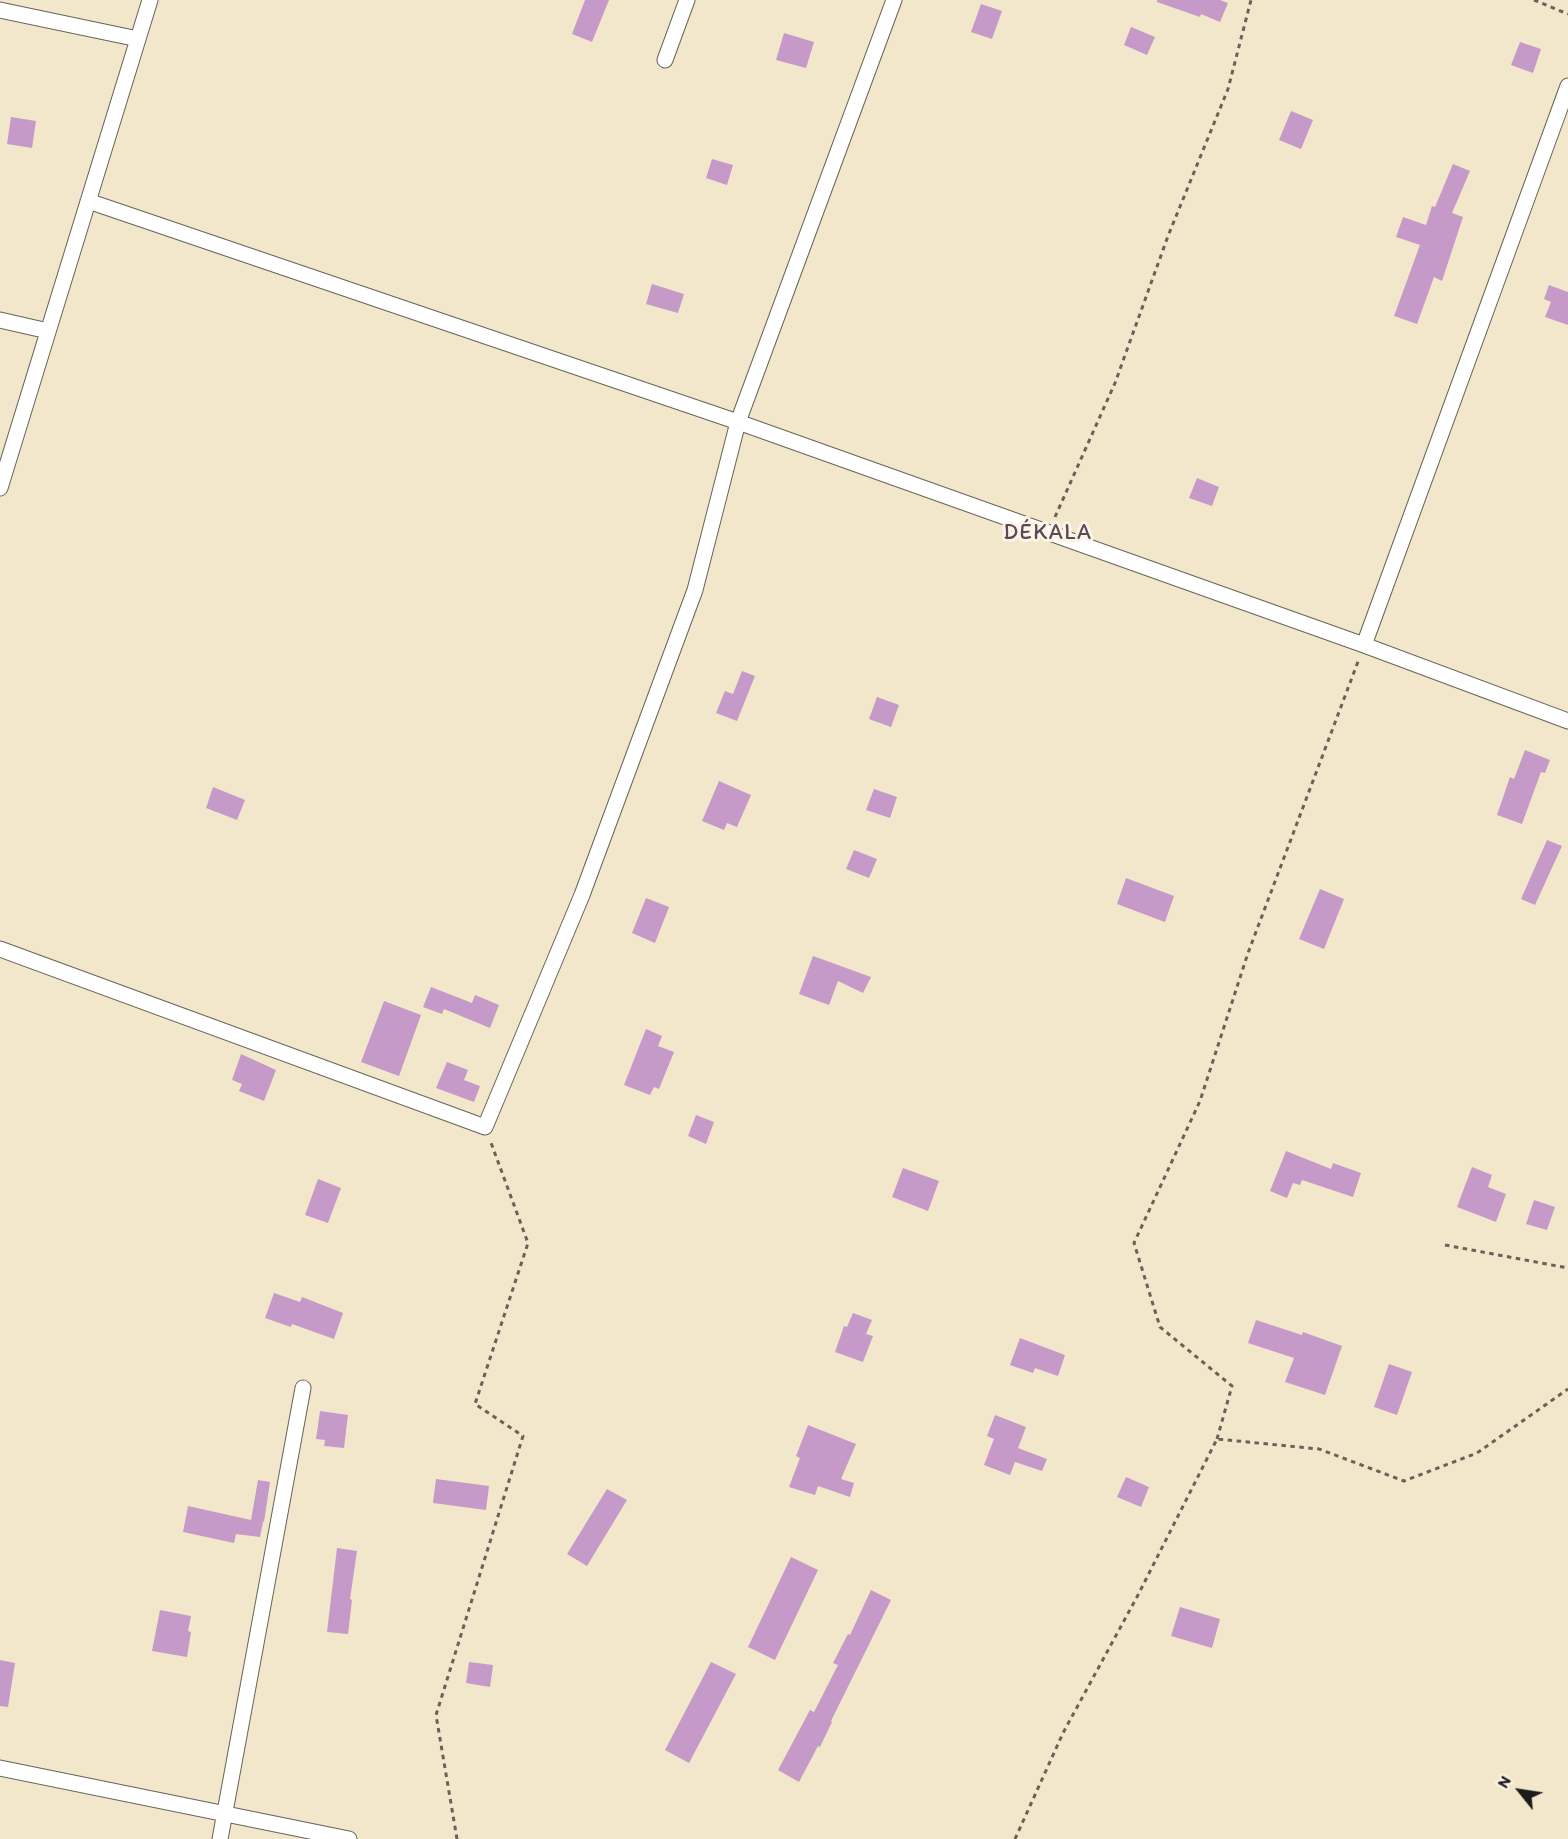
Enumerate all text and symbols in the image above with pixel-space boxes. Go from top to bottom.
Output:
district label: DÉKALA [1004,520,1092,546]
north arrow [1490,1761,1550,1821]
text: N [1493,1772,1515,1791]

